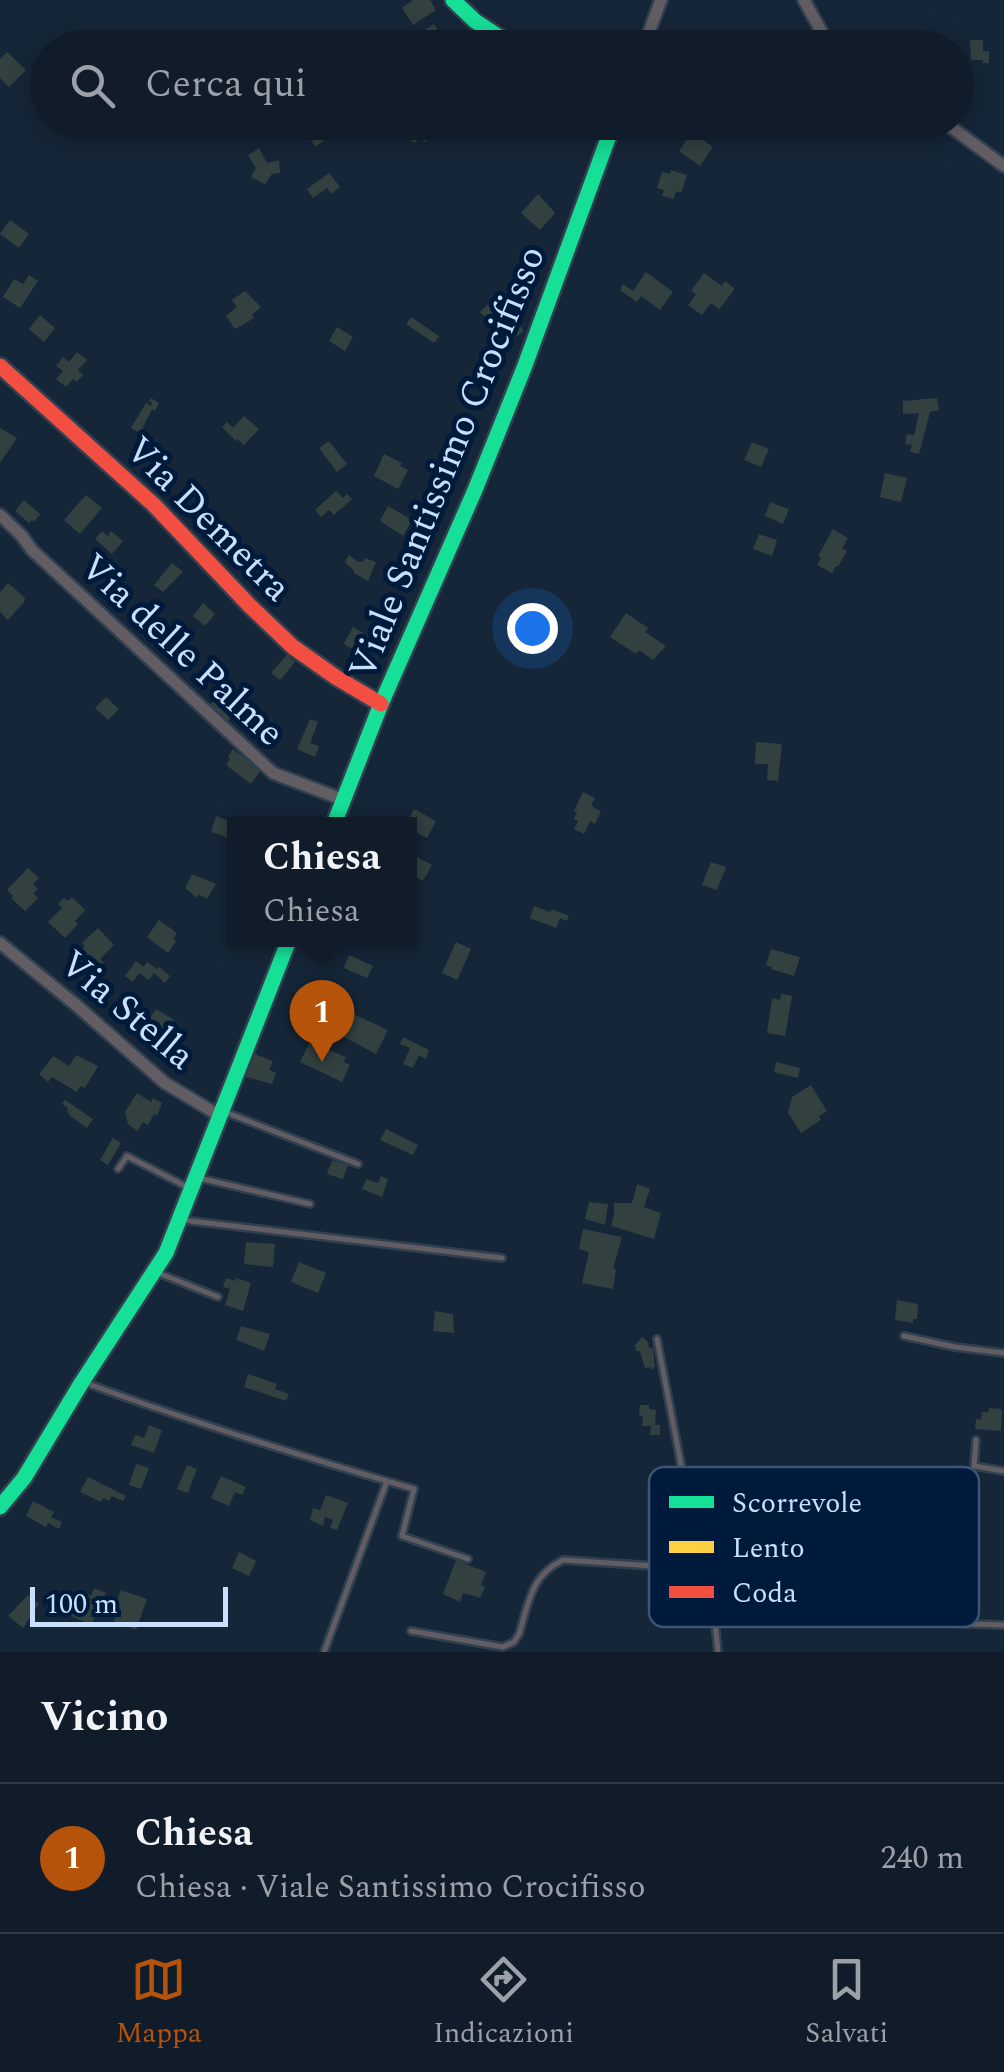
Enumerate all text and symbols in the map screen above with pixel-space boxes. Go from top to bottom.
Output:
search box [30,30,974,140]
text: Cerca qui [145,56,307,114]
icon: search [65,58,120,113]
street label: Viale Santissimo Crocifisso [334,237,561,688]
street label: Via Demetra [111,423,304,616]
street label: Via delle Palme [66,540,297,761]
your location [507,603,558,654]
popup [227,817,417,947]
text: Chiesa [263,829,381,887]
text: Chiesa [263,887,360,936]
street label: Via Stella [46,936,207,1085]
pin: 1 [290,980,354,1062]
legend [649,1467,979,1627]
text: Scorrevole [732,1482,862,1525]
text: Lento [732,1527,805,1570]
text: Coda [732,1572,797,1615]
scale bar [30,1582,228,1626]
text: 100 m [45,1583,118,1626]
text: Vicino [40,1686,169,1749]
text: Chiesa [135,1805,253,1863]
text: 1 [64,1834,81,1883]
text: 240 m [880,1834,964,1883]
text: Chiesa · Viale Santissimo Crocifisso [135,1863,645,1912]
tab: Mappa [116,1952,202,2055]
tab: Indicazioni [433,1952,574,2055]
tab: Salvati [805,1952,888,2055]

